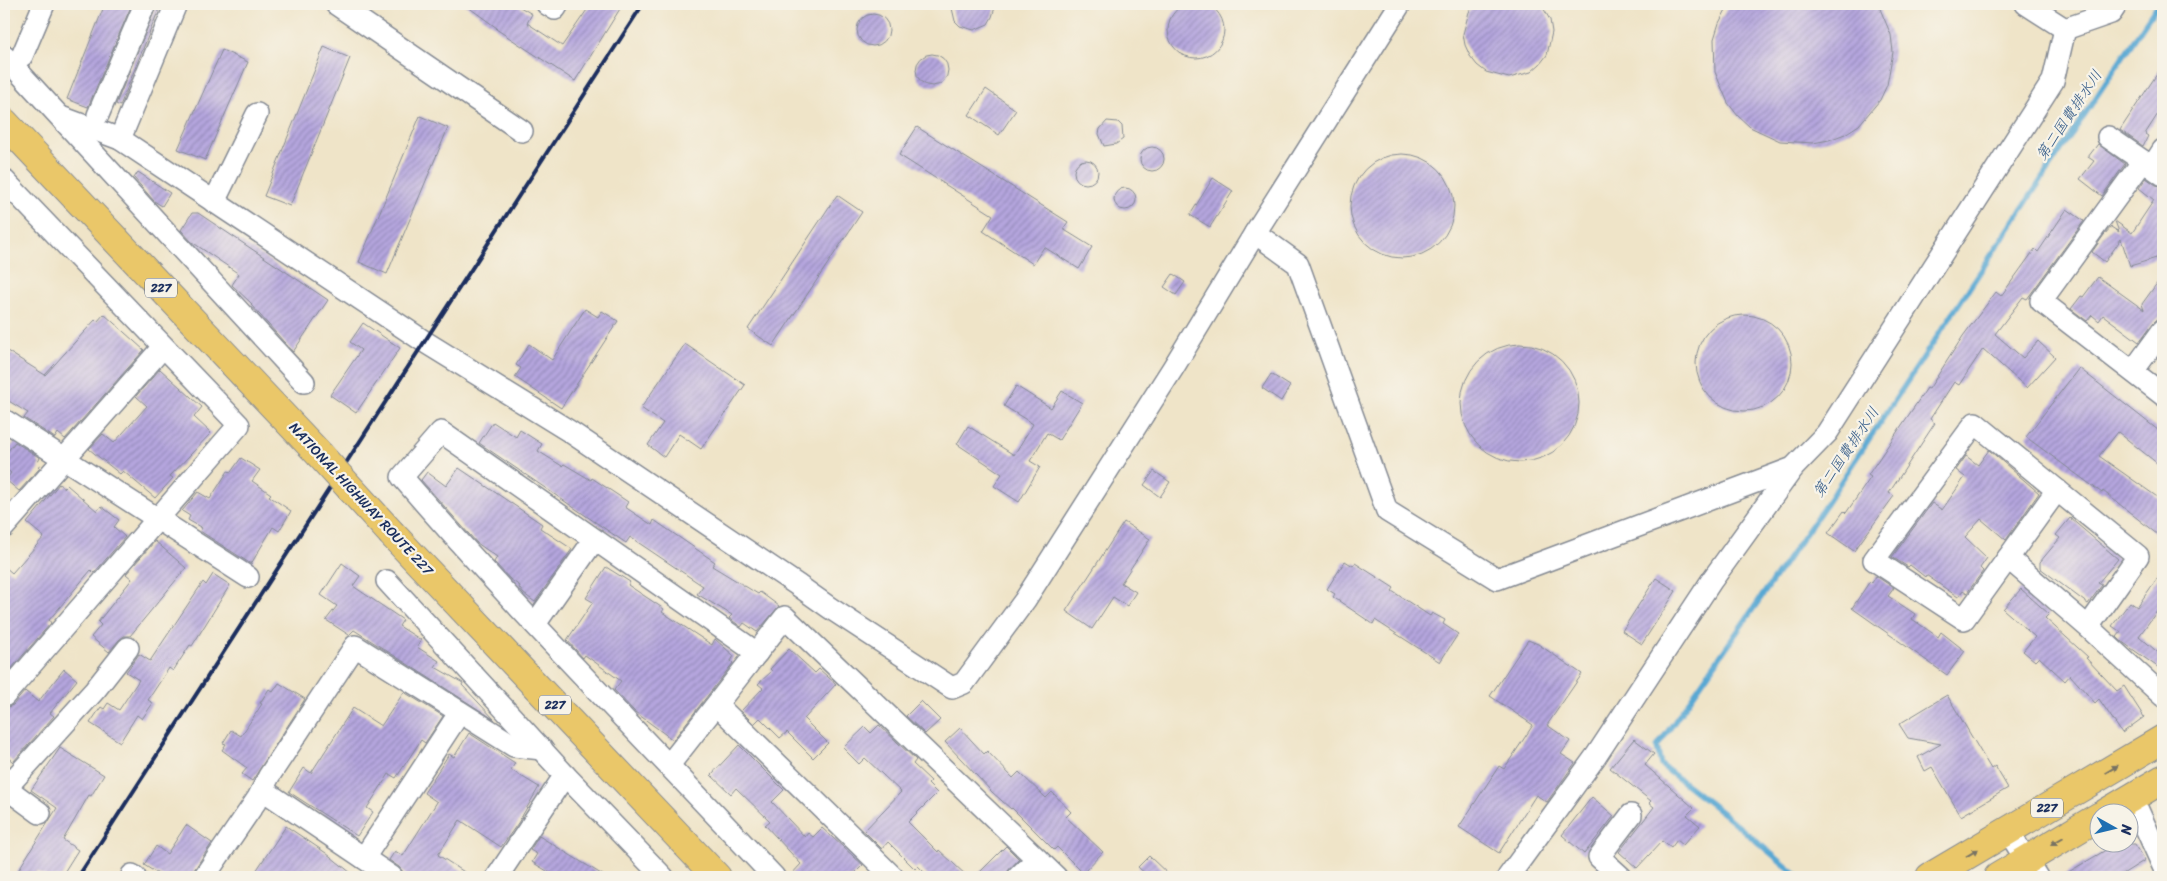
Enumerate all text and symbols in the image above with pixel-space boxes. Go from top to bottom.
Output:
water label: 第二国費排水川 [2029,64,2109,166]
road number: 227 [145,278,177,298]
water label: 第二国費排水川 [1806,401,1886,503]
street label: NATIONAL HIGHWAY ROUTE 227 [283,416,440,582]
road number: 227 [539,696,571,714]
one-way arrow [2105,765,2118,774]
road number: 227 [2031,798,2063,818]
north arrow [2090,804,2140,854]
text: N [2113,822,2140,837]
one-way arrow [2050,837,2065,845]
one-way arrow [1966,848,1979,857]

